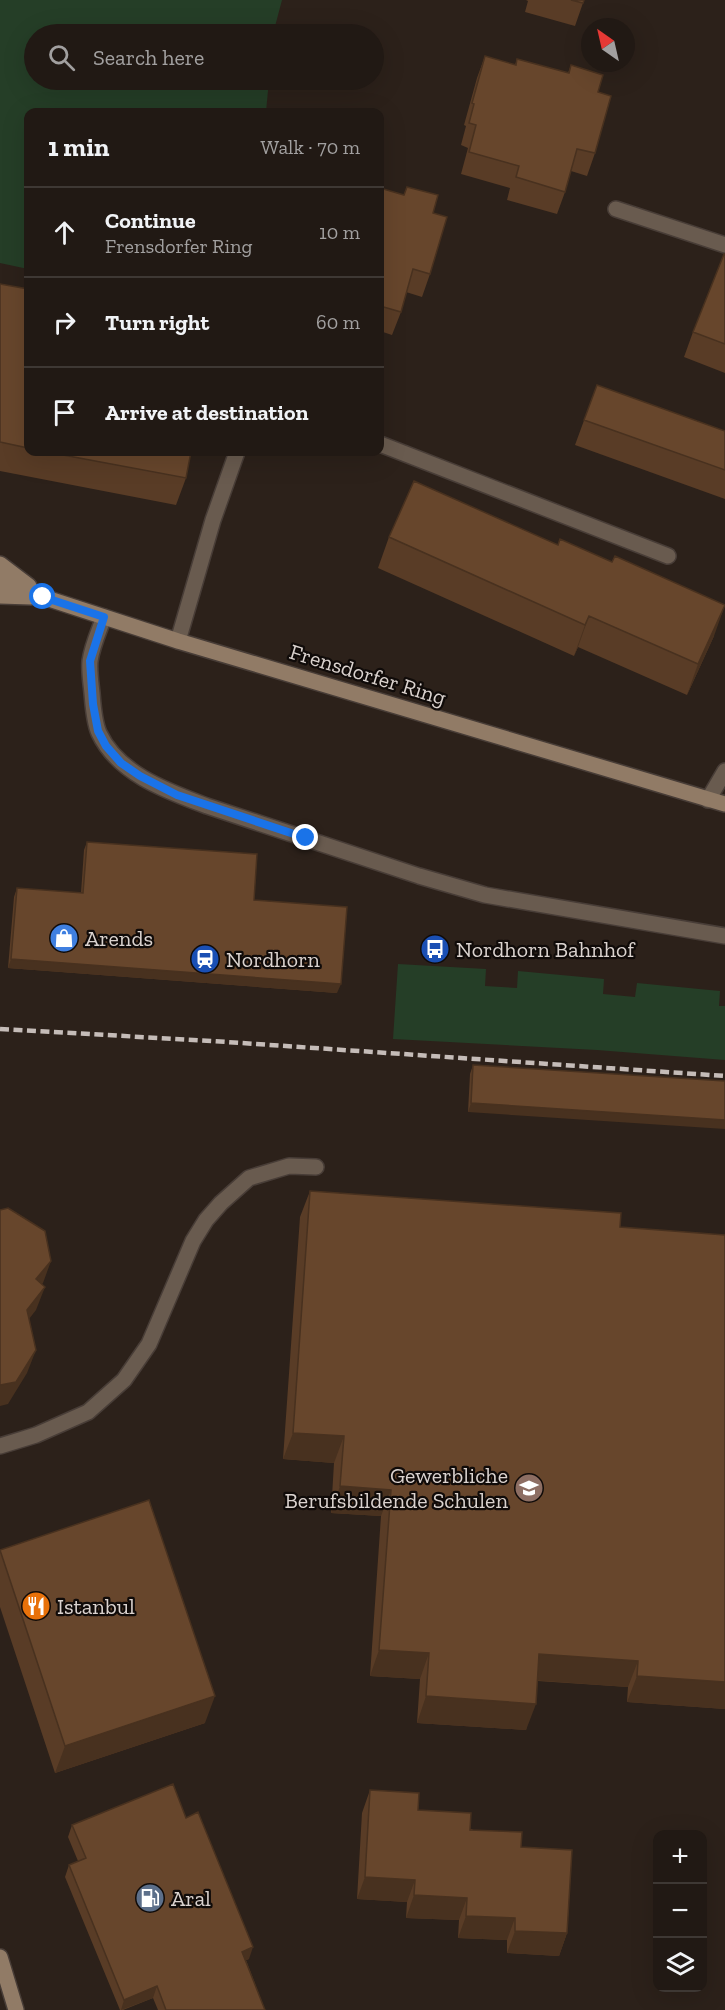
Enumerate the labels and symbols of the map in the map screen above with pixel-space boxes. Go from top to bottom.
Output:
north arrow [581,18,635,72]
route start [29,583,55,609]
street label: Frensdorfer Ring [286,638,449,711]
route end [292,824,318,850]
shop icon: Arends [48,922,80,954]
place label: Arends [85,925,153,952]
bus stop icon: Nordhorn Bahnhof [419,933,451,965]
place label: Nordhorn Bahnhof [456,936,636,963]
station icon: Nordhorn [189,943,221,975]
place label: Nordhorn [226,946,320,973]
place label: Gewerbliche Berufsbildende Schulen [285,1462,508,1514]
school or university icon: Gewerbliche Berufsbildende Schulen [513,1472,545,1504]
restaurant icon: Istanbul [20,1590,52,1622]
place label: Istanbul [57,1593,135,1620]
fuel station icon: Aral [134,1882,166,1914]
place label: Aral [171,1885,211,1912]

